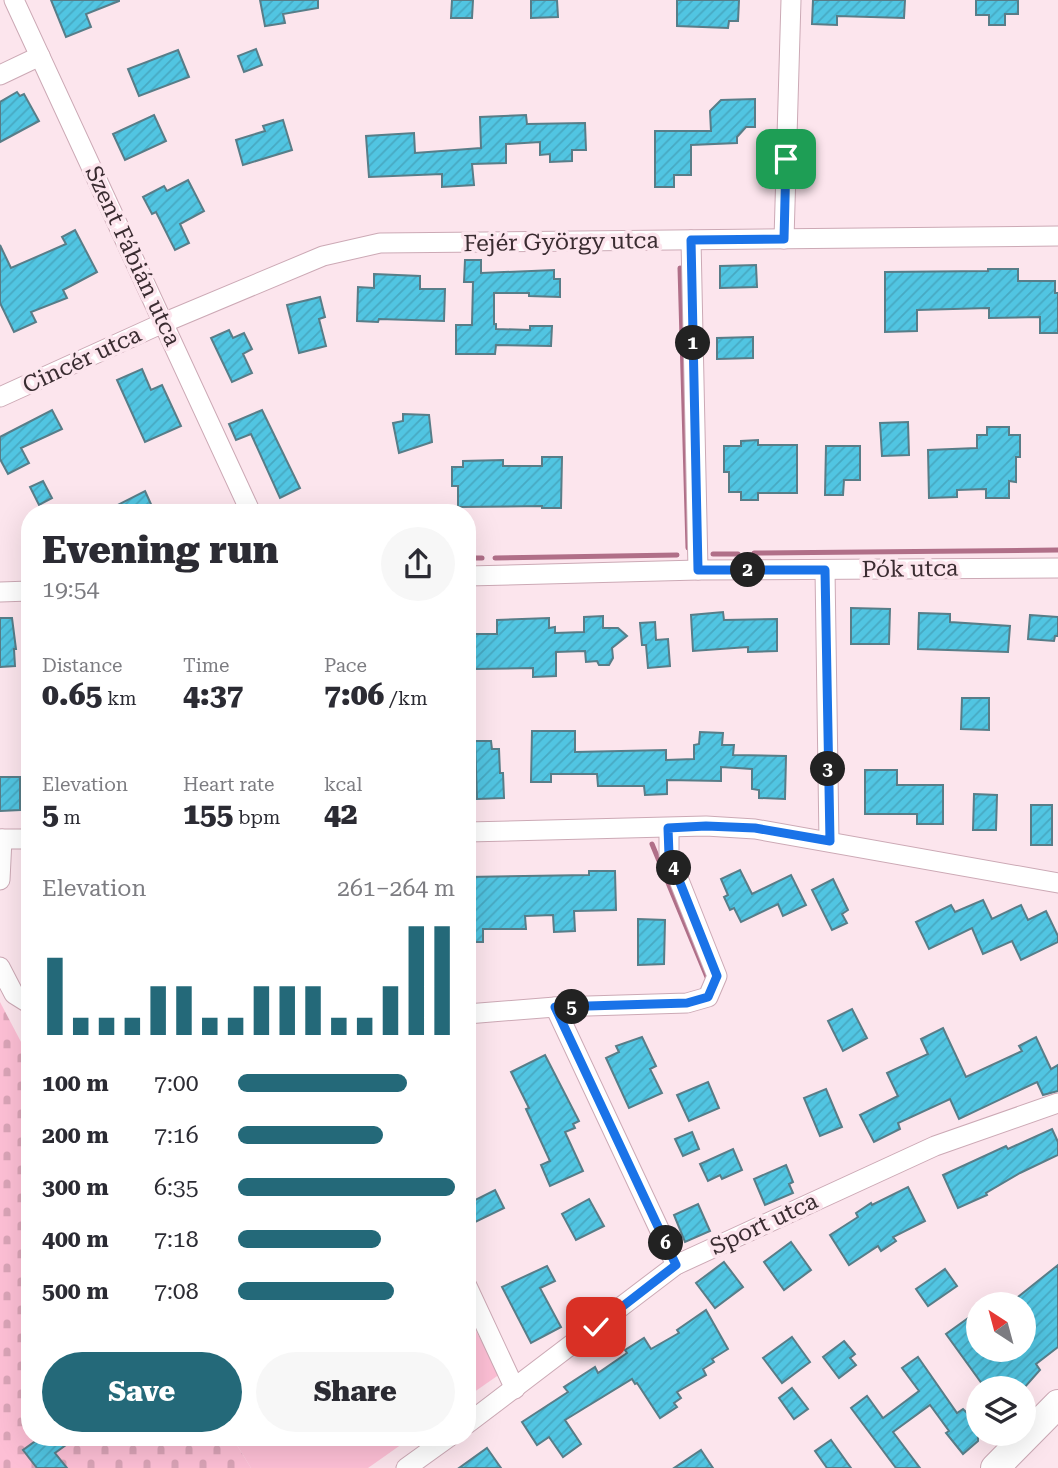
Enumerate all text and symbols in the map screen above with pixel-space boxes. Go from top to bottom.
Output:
pin [756,129,816,189]
icon: arrive [767,140,805,178]
street label: Szent Fábián utca [79,162,187,351]
street label: Fejér György utca [463,227,659,257]
street label: Cincér utca [18,321,146,399]
pin: 1 [676,326,710,360]
text: 1 [687,331,698,354]
button: share [381,527,455,601]
text: Evening run [42,528,278,572]
pin: 2 [730,552,766,588]
street label: Pók utca [861,555,959,583]
text: 2 [742,558,753,581]
text: 19:54 [42,576,99,603]
text: Distance [42,654,122,677]
text: Time [183,654,230,677]
text: Pace [324,654,367,677]
text: 0.65 [42,677,102,712]
text: 4:37 [183,677,243,712]
text: 7:06 [324,677,384,712]
text: km [102,687,137,710]
text: /km [384,687,428,710]
pin: 3 [810,752,846,786]
text: 3 [822,757,833,780]
text: Elevation [42,773,128,796]
text: Heart rate [183,773,274,796]
text: kcal [324,773,362,796]
text: 5 [42,796,59,831]
text: 155 [183,796,233,831]
text: 42 [324,796,358,831]
text: m [59,806,81,829]
text: bpm [233,806,280,829]
pin: 4 [656,850,692,886]
text: 4 [668,856,679,879]
text: Elevation [42,875,146,902]
text: 261–264 m [337,875,455,902]
pin: 5 [554,990,590,1024]
text: 5 [566,995,577,1018]
text: 100 m [42,1070,109,1097]
text: 7:00 [154,1070,199,1097]
text: 200 m [42,1122,109,1149]
text: 7:16 [154,1122,199,1149]
text: 300 m [42,1174,109,1201]
text: 6:35 [154,1174,199,1201]
street label: Sport utca [706,1187,823,1261]
text: 400 m [42,1226,109,1253]
text: 7:18 [154,1226,199,1253]
pin: 6 [648,1226,684,1260]
text: 6 [660,1231,671,1254]
text: 500 m [42,1278,109,1305]
text: 7:08 [154,1278,199,1305]
north arrow [966,1292,1036,1362]
map controls [966,1292,1036,1446]
pin [566,1297,626,1357]
icon: check [577,1308,615,1346]
button: Save [42,1352,242,1432]
button: Share [256,1352,455,1432]
button: layers [966,1376,1036,1446]

